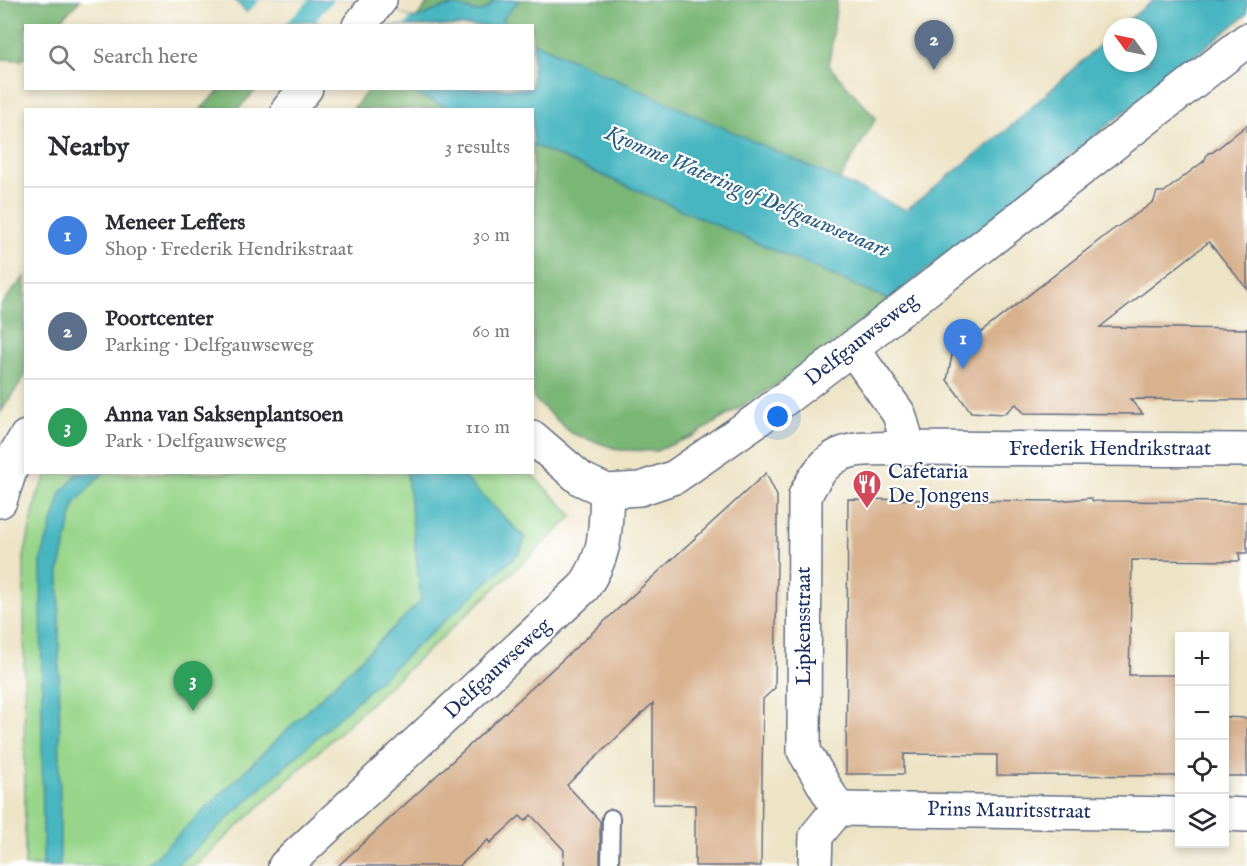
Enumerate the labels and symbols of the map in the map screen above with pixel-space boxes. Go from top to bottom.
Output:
north arrow [1103,18,1157,72]
pin: 2 [914,20,954,70]
water label: Kromme Watering of Delfgauwsevaart [600,119,894,265]
street label: Delfgauwseweg [800,287,925,393]
pin: 1 [944,320,982,369]
your location [763,402,792,431]
street label: Frederik Hendrikstraat [1009,436,1211,463]
place label: Cafetaria De Jongens [888,459,989,510]
restaurant icon: Cafetaria De Jongens [851,468,883,510]
street label: Lipkensstraat [791,567,818,685]
street label: Delfgauwseweg [439,612,558,726]
pin: 3 [174,662,212,711]
street label: Prins Mauritsstraat [927,796,1091,826]

